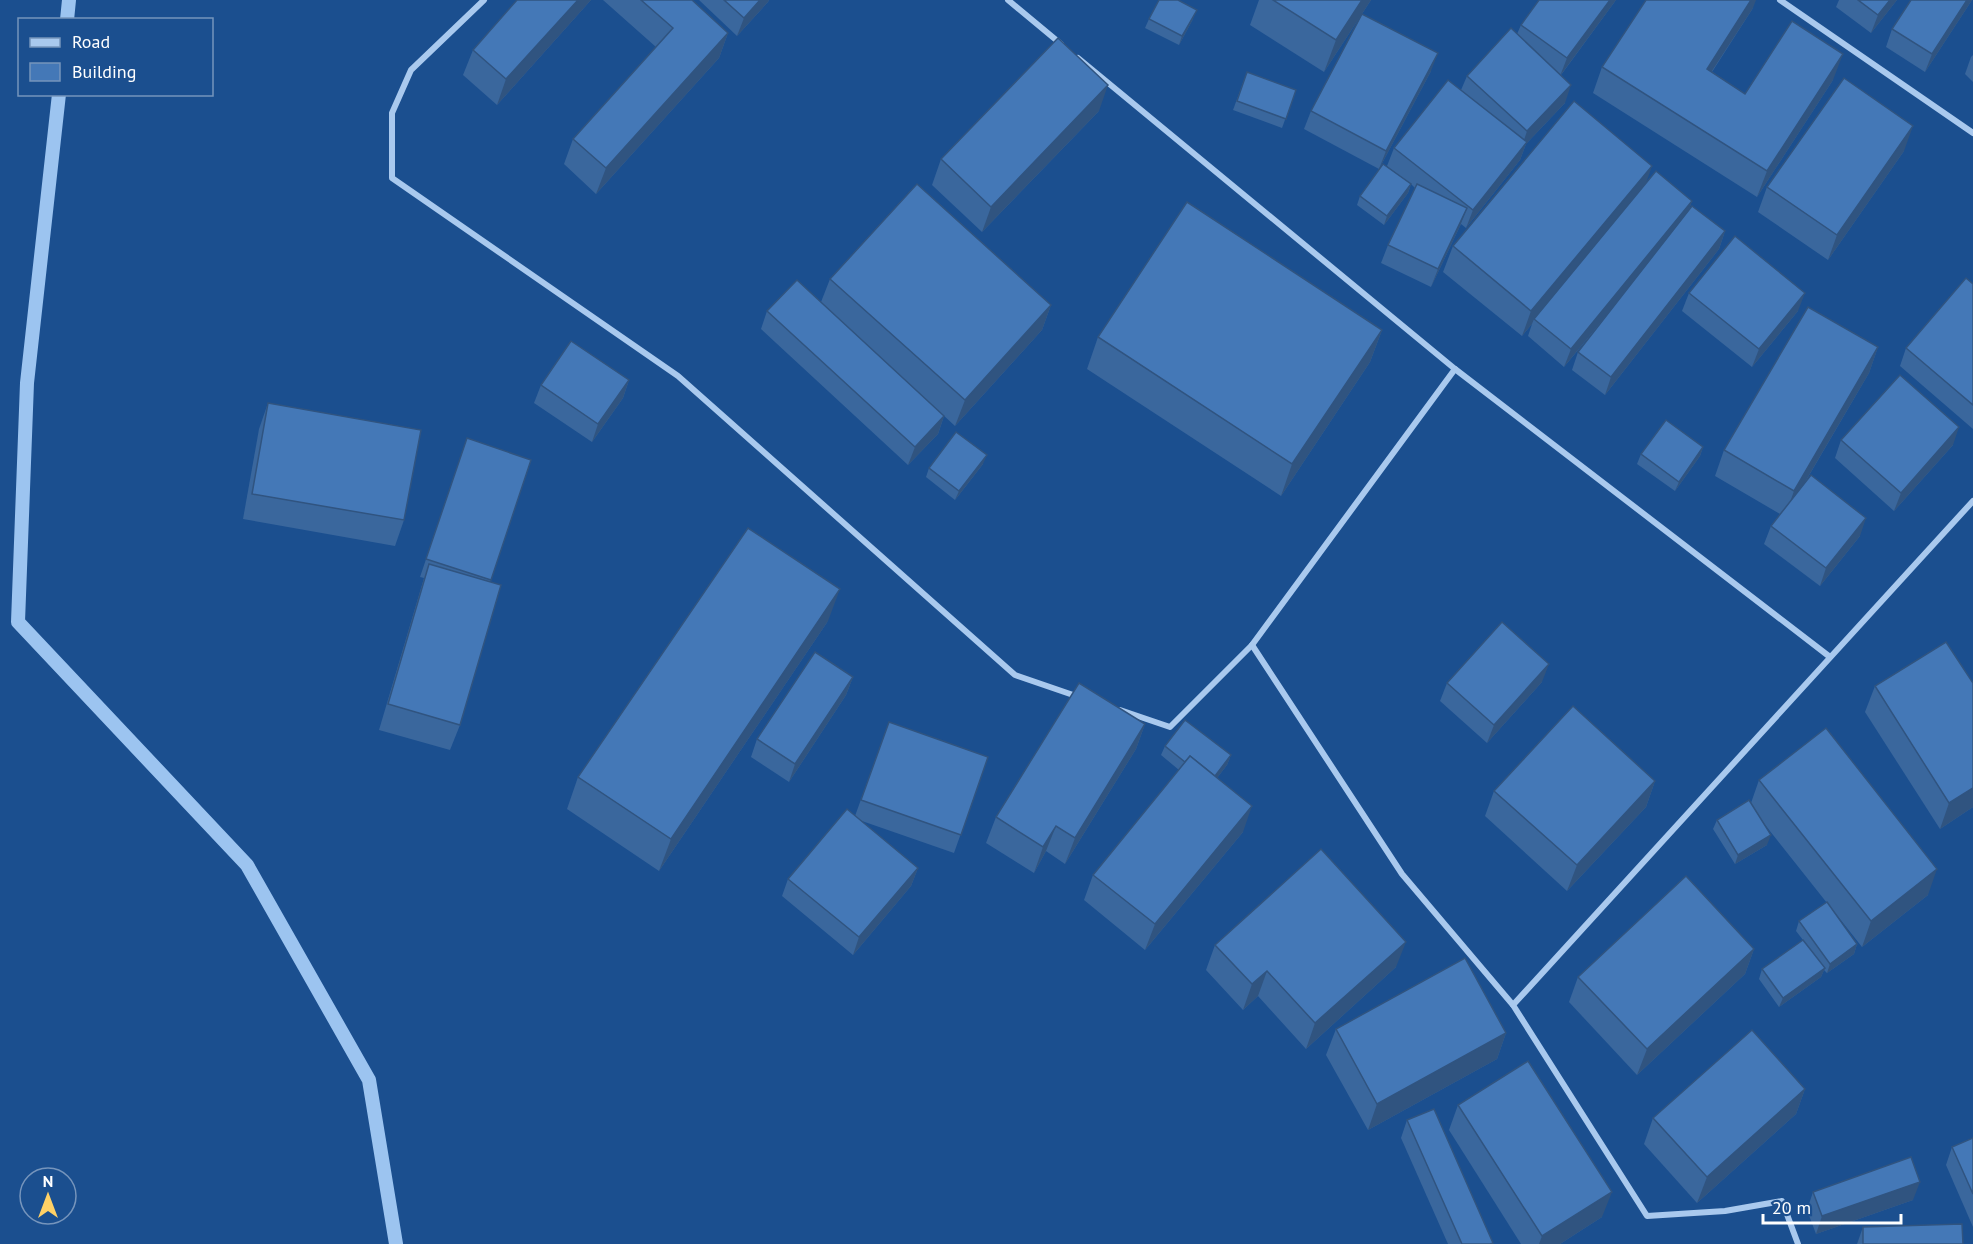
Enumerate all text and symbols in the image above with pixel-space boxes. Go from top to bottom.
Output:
legend [18,18,213,96]
text: Road [72,30,110,53]
text: Building [72,60,136,83]
north arrow [18,1166,78,1226]
text: N [43,1171,53,1191]
scale bar [1763,1187,1901,1225]
text: 20 m [1772,1196,1811,1219]

